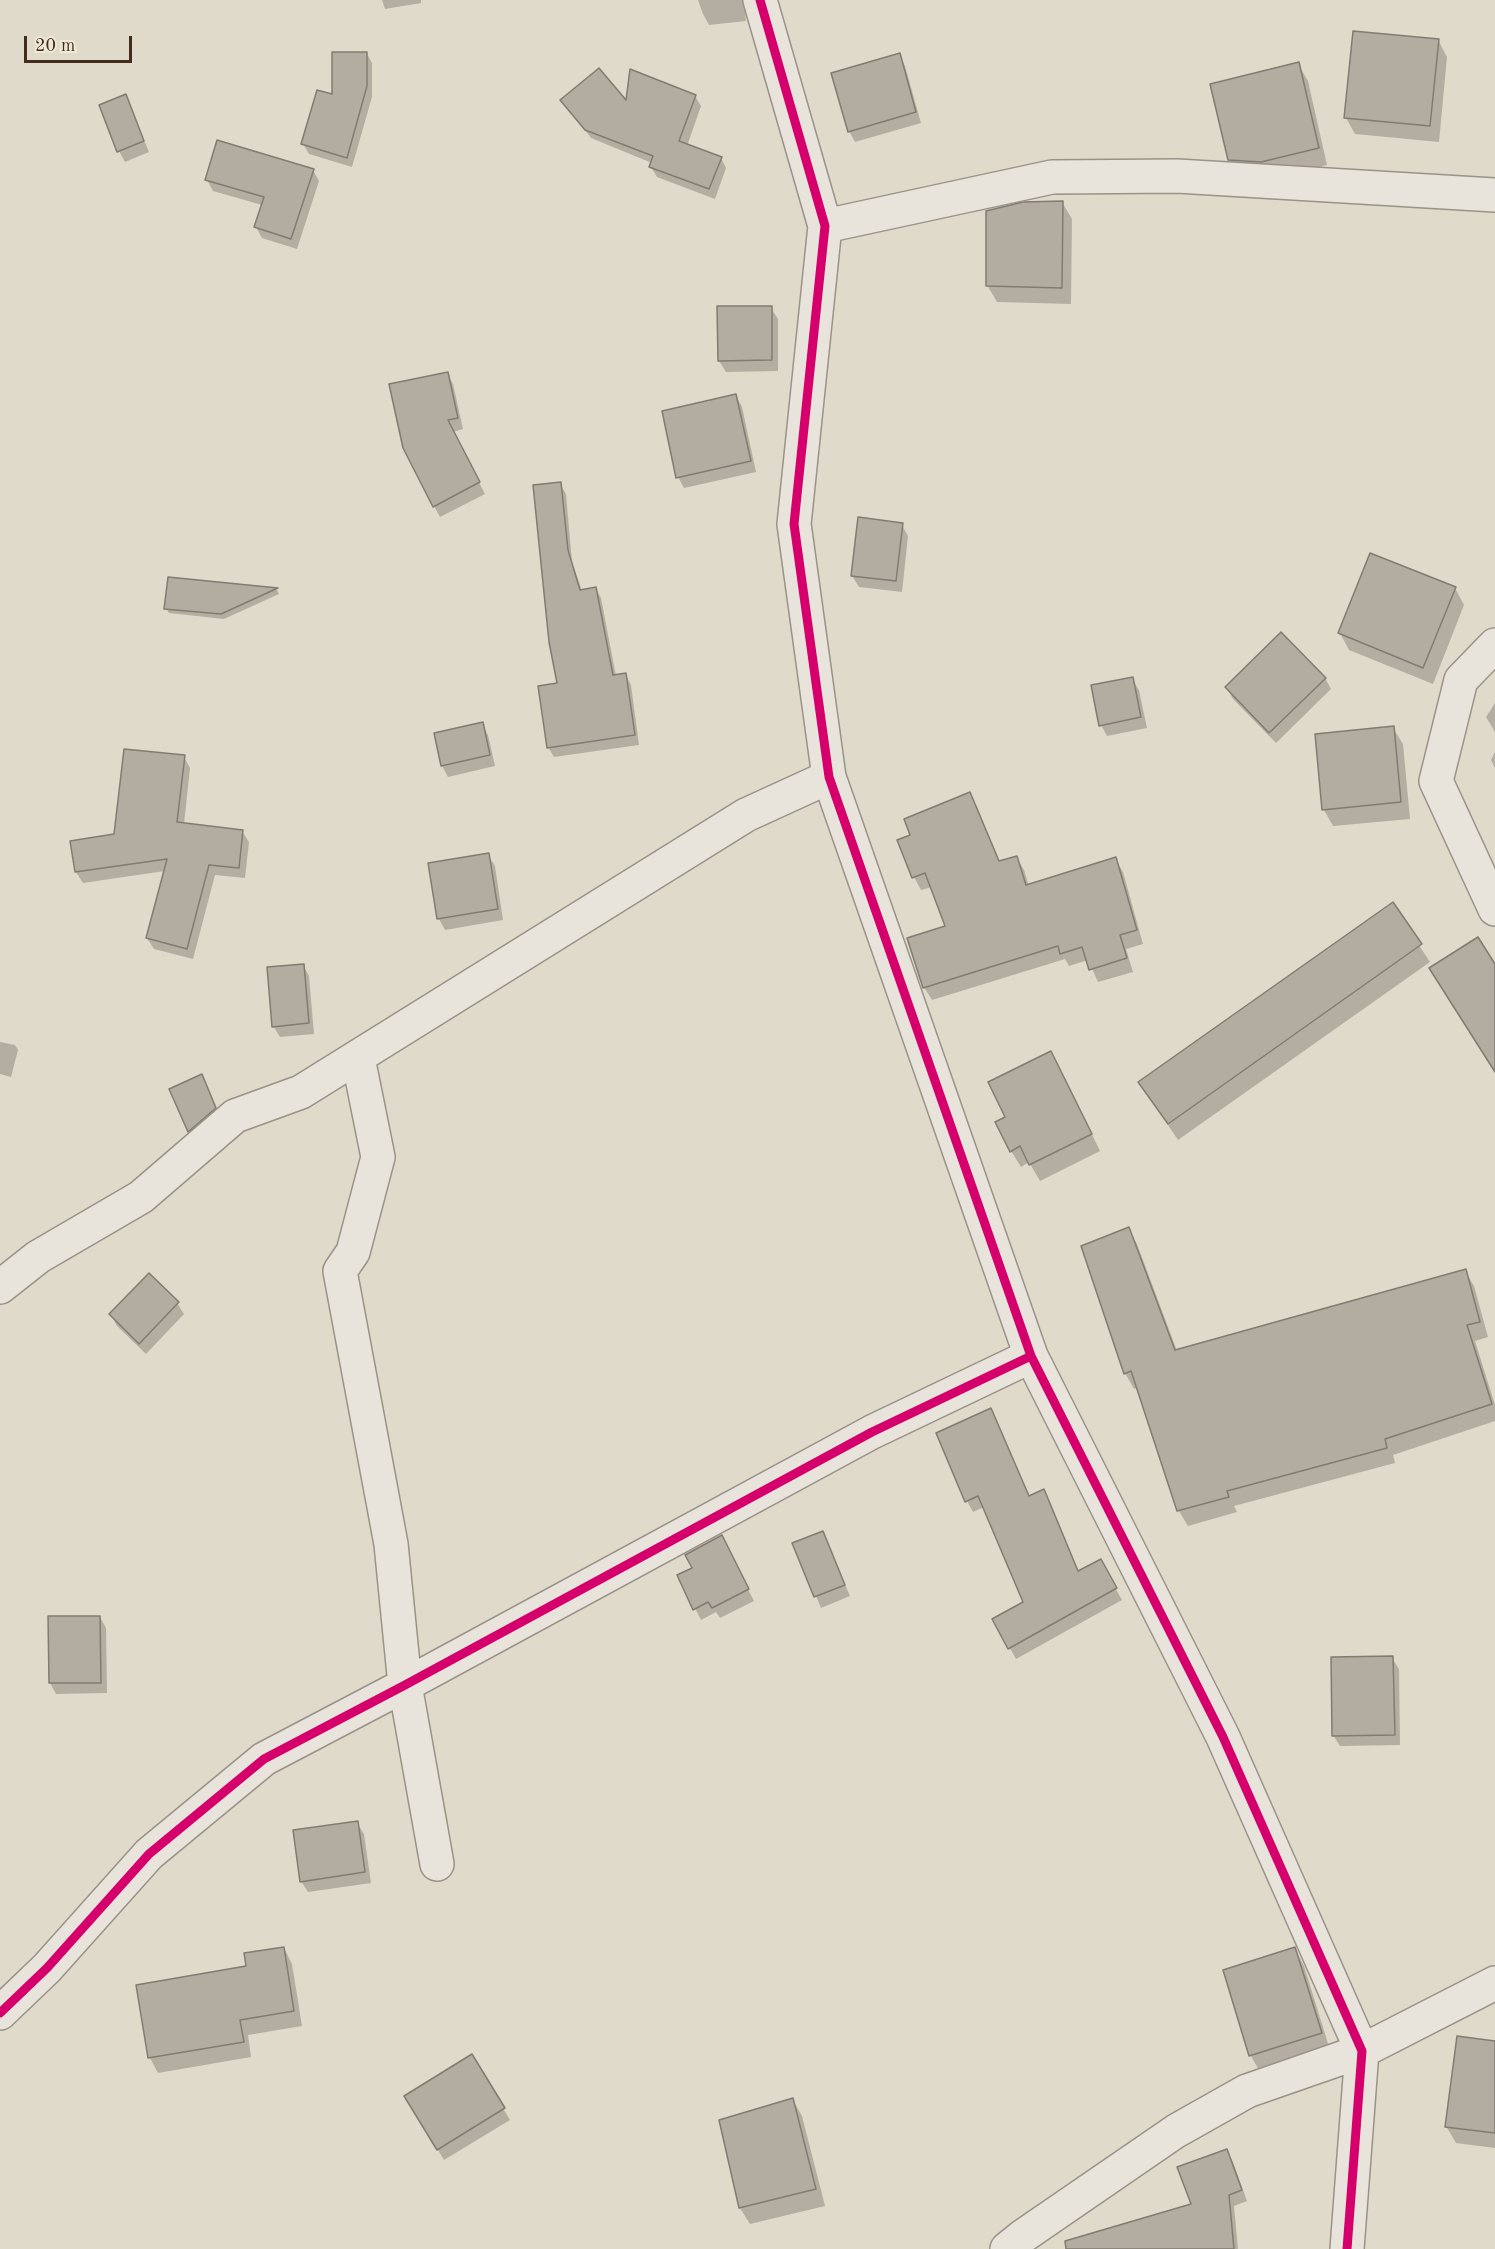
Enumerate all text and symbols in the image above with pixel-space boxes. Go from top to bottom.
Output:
scale bar [27,24,135,62]
text: 20 m [35,37,75,55]

